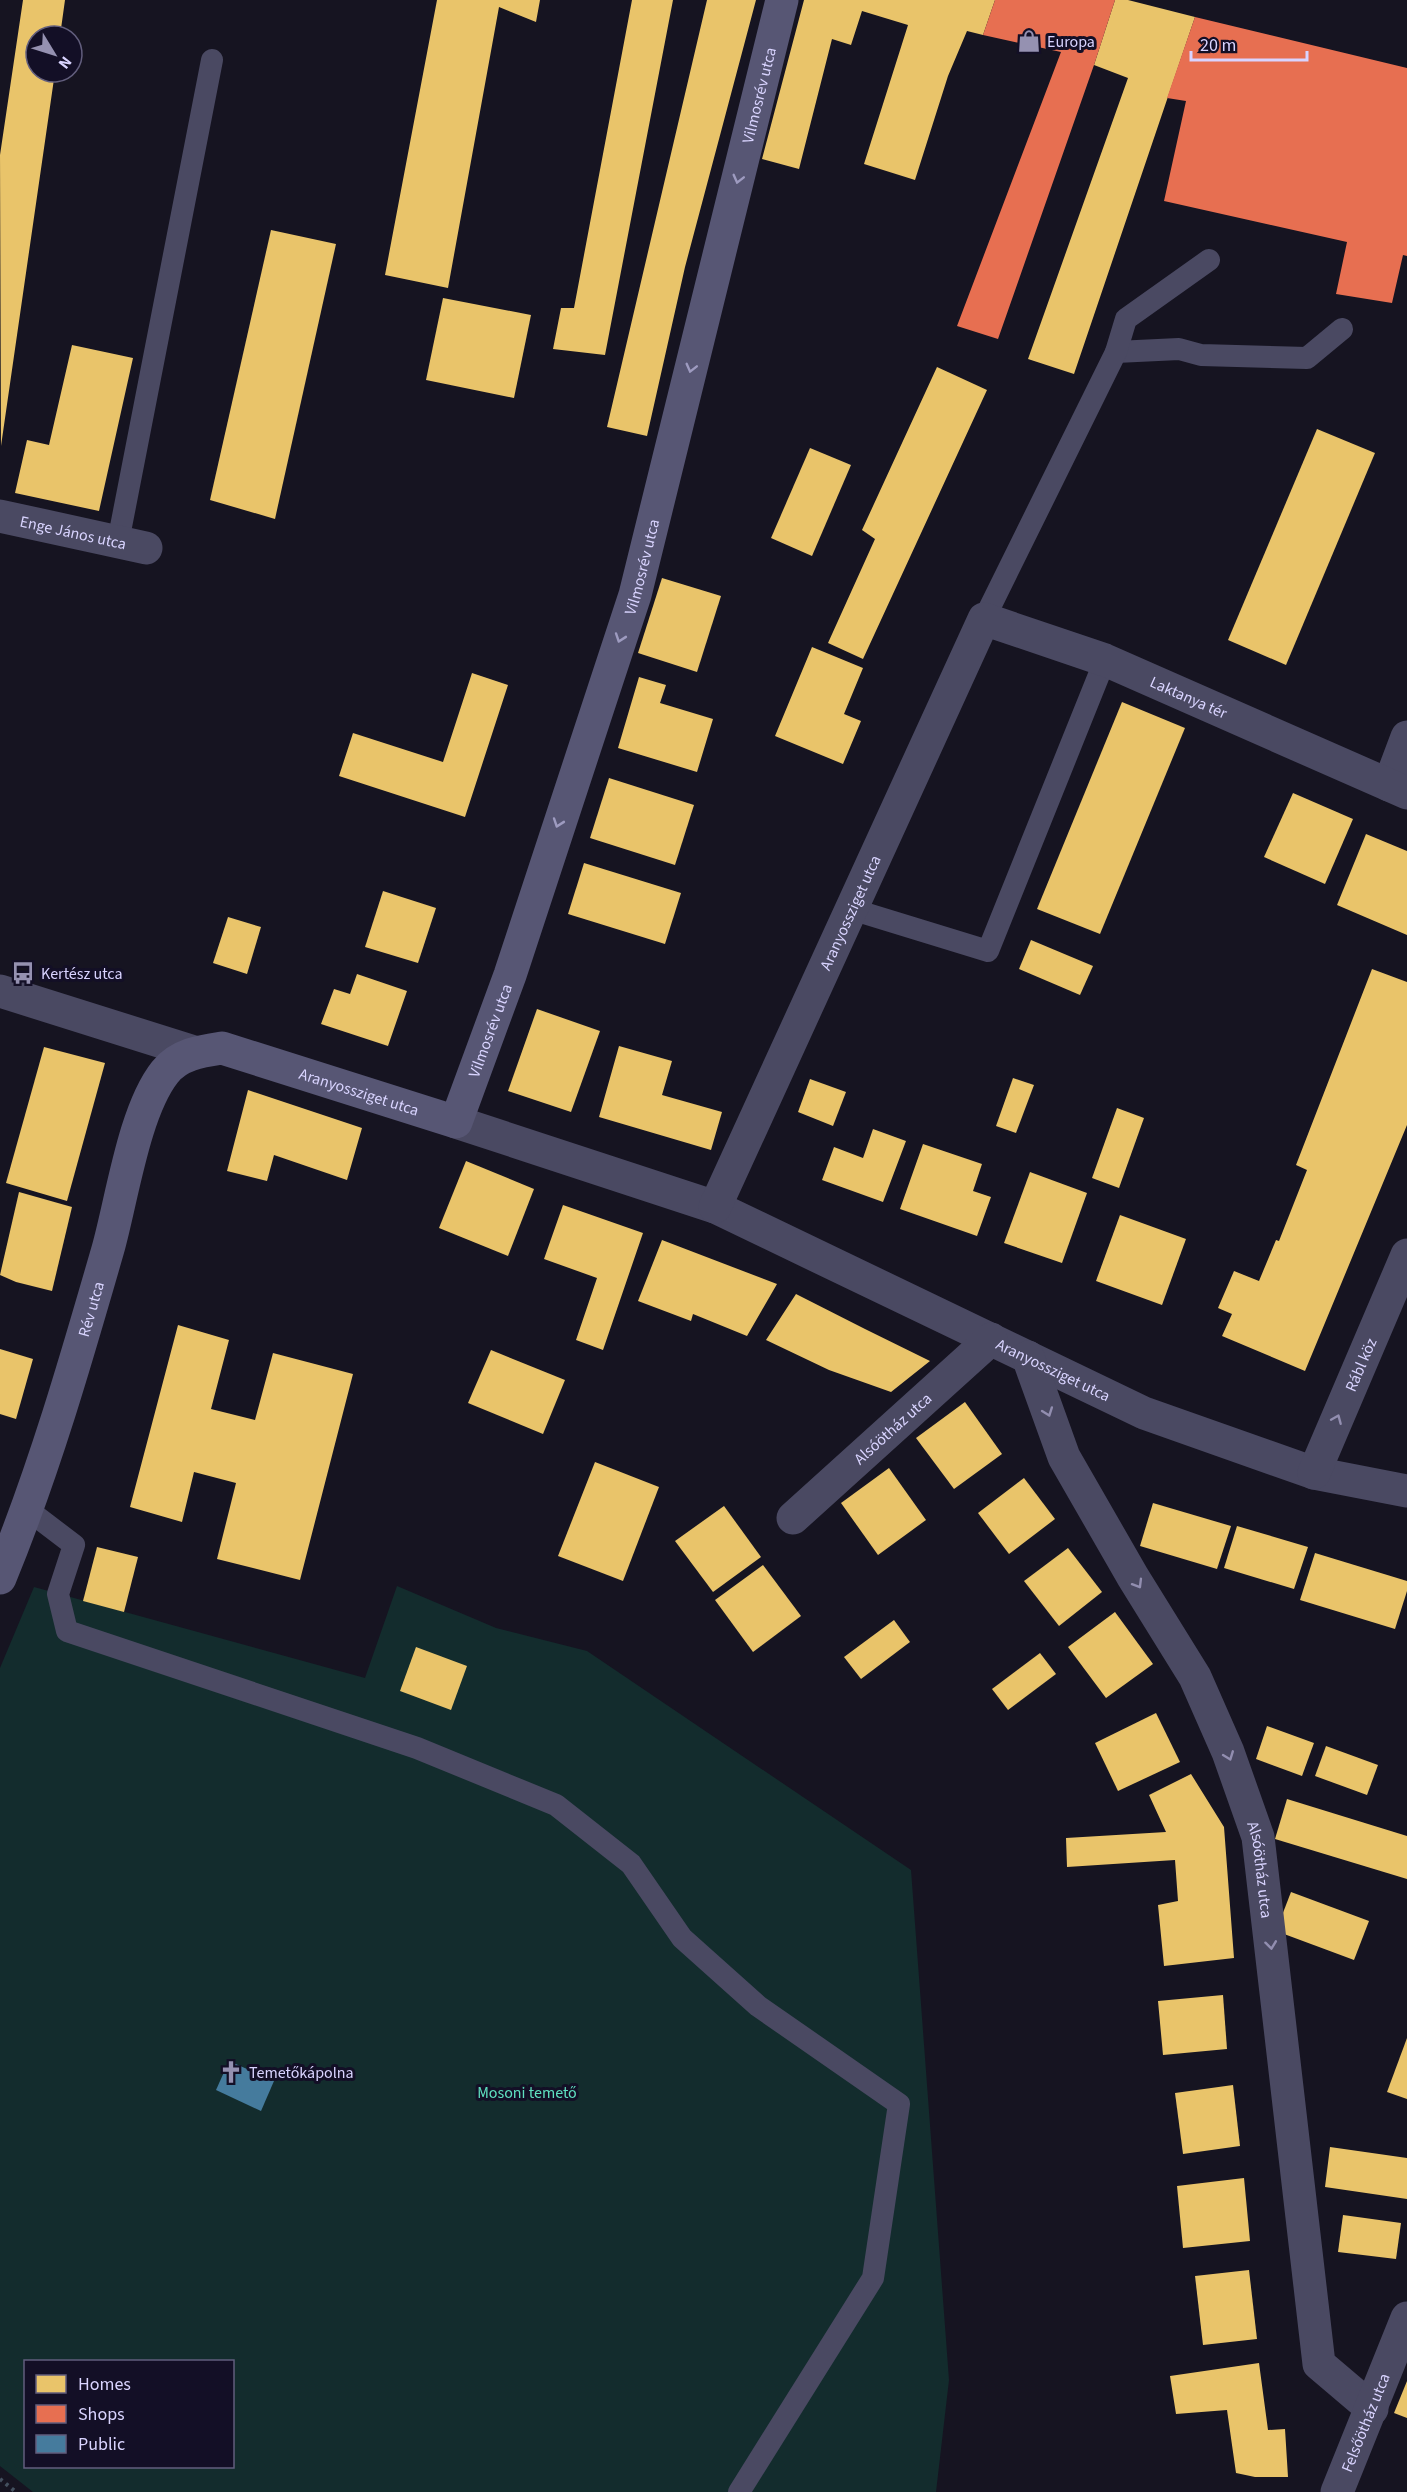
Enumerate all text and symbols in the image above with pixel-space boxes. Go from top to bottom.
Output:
north arrow [24,24,84,84]
scale bar [1191,24,1306,62]
shop icon: Europa [1016,28,1042,54]
place label: Europa [1047,31,1095,53]
text: 20 m [1200,33,1236,58]
street label: Vilmosrév utca [737,45,782,146]
text: N [53,52,77,74]
one-way arrow [732,174,745,184]
one-way arrow [685,363,698,373]
street label: Enge János utca [18,511,128,555]
street label: Vilmosrév utca [619,517,665,618]
one-way arrow [615,632,628,643]
street label: Laktanya tér [1146,671,1231,725]
one-way arrow [553,817,566,828]
street label: Aranyossziget utca [815,852,887,974]
bus stop icon: Kertész utca [10,960,36,986]
place label: Kertész utca [41,963,123,985]
street label: Vilmosrév utca [463,981,518,1081]
street label: Aranyossziget utca [296,1063,422,1122]
street label: Rév utca [73,1279,110,1340]
street label: Aranyossziget utca [992,1334,1114,1407]
street label: Rábl köz [1340,1334,1382,1395]
street label: Alsóötház utca [849,1388,937,1470]
one-way arrow [1041,1406,1053,1417]
one-way arrow [1330,1415,1342,1426]
one-way arrow [1130,1578,1142,1588]
one-way arrow [1222,1750,1235,1761]
street label: Alsóötház utca [1241,1818,1277,1919]
one-way arrow [1264,1941,1277,1950]
church icon: Temetőkápolna [218,2059,244,2085]
place label: Temetőkápolna [249,2062,354,2084]
park label: Mosoni temető [477,2082,577,2104]
legend [24,2360,234,2468]
street label: Felsőötház utca [1336,2370,1396,2476]
text: Homes [78,2372,131,2397]
text: Shops [78,2402,125,2427]
text: Public [78,2432,125,2457]

